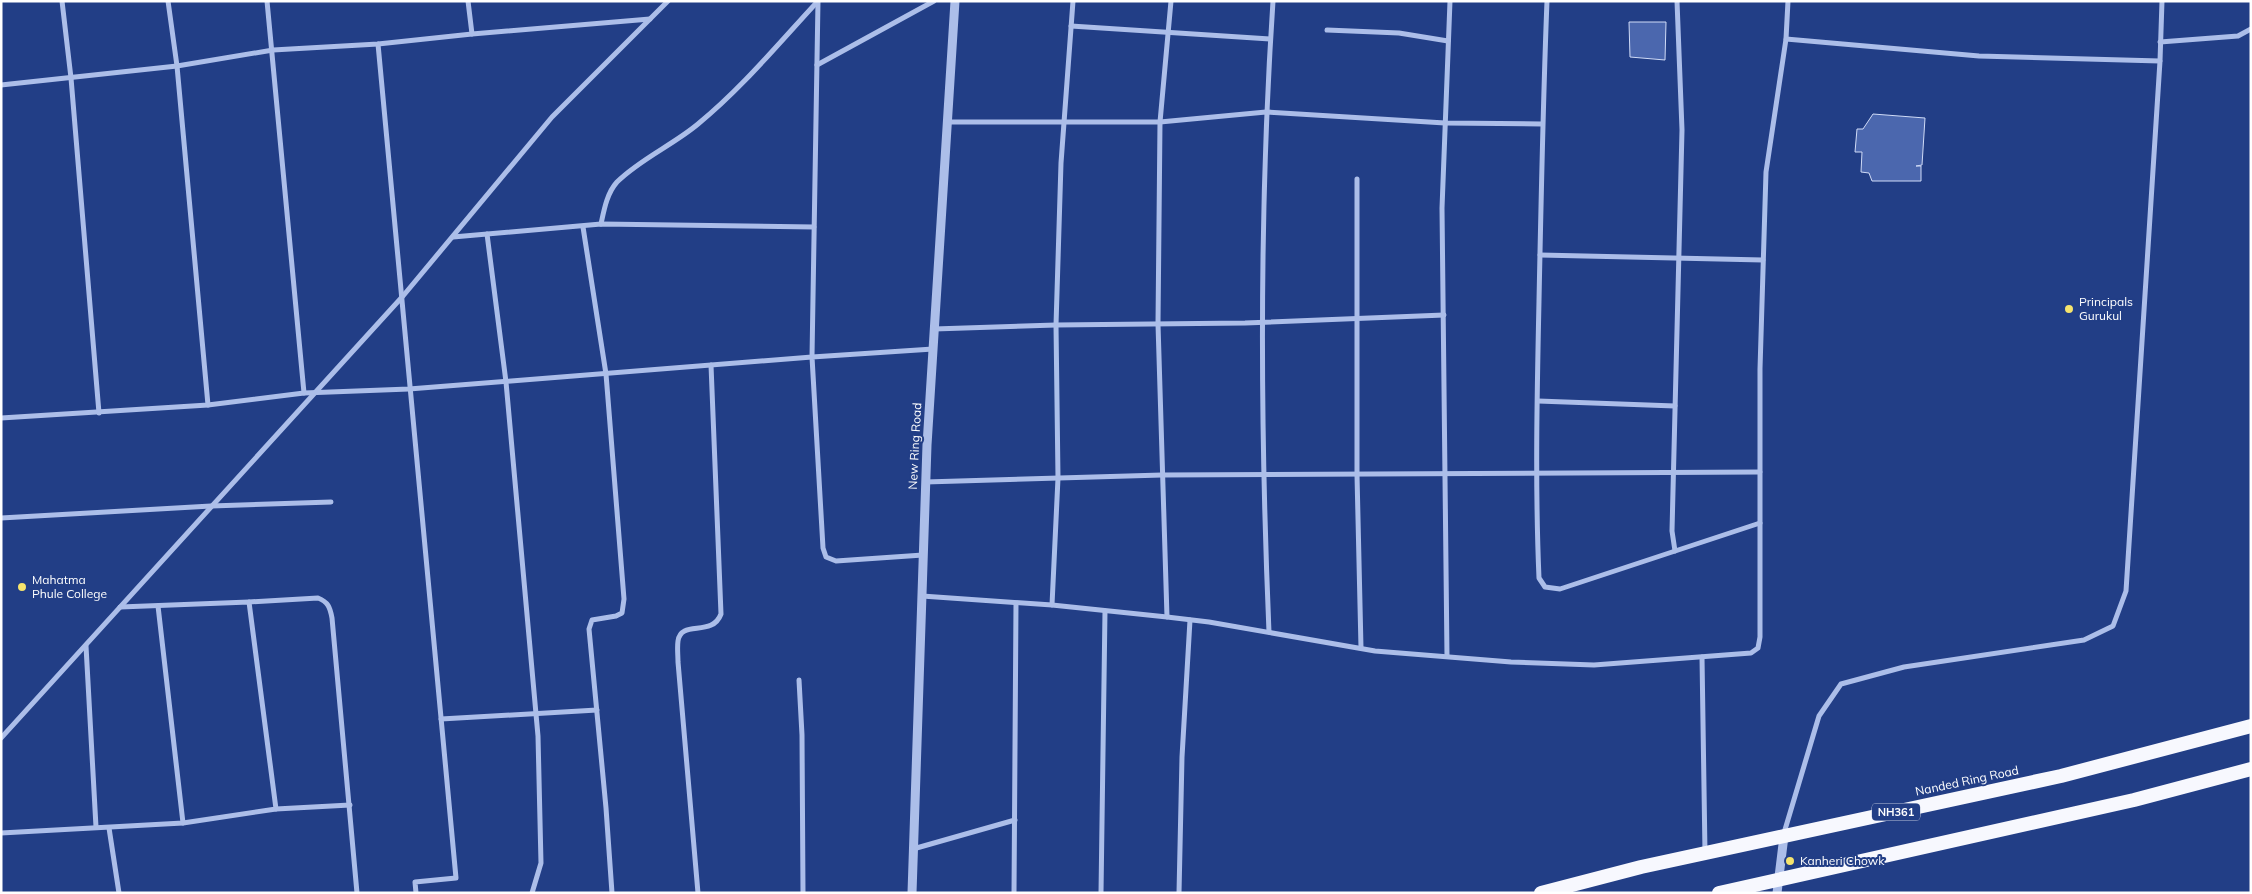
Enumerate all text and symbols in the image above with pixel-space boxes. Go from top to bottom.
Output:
place label: Principals Gurukul [2079,294,2133,323]
marker: Principals Gurukul [2063,303,2075,315]
street label: New Ring Road [905,402,924,490]
place label: Mahatma Phule College [32,572,107,601]
marker: Mahatma Phule College [16,581,28,593]
street label: Nanded Ring Road [1914,762,2020,799]
road number: NH361 [1872,804,1920,820]
place label: Kanheri Chowk [1800,853,1885,868]
marker: Kanheri Chowk [1784,855,1796,867]

